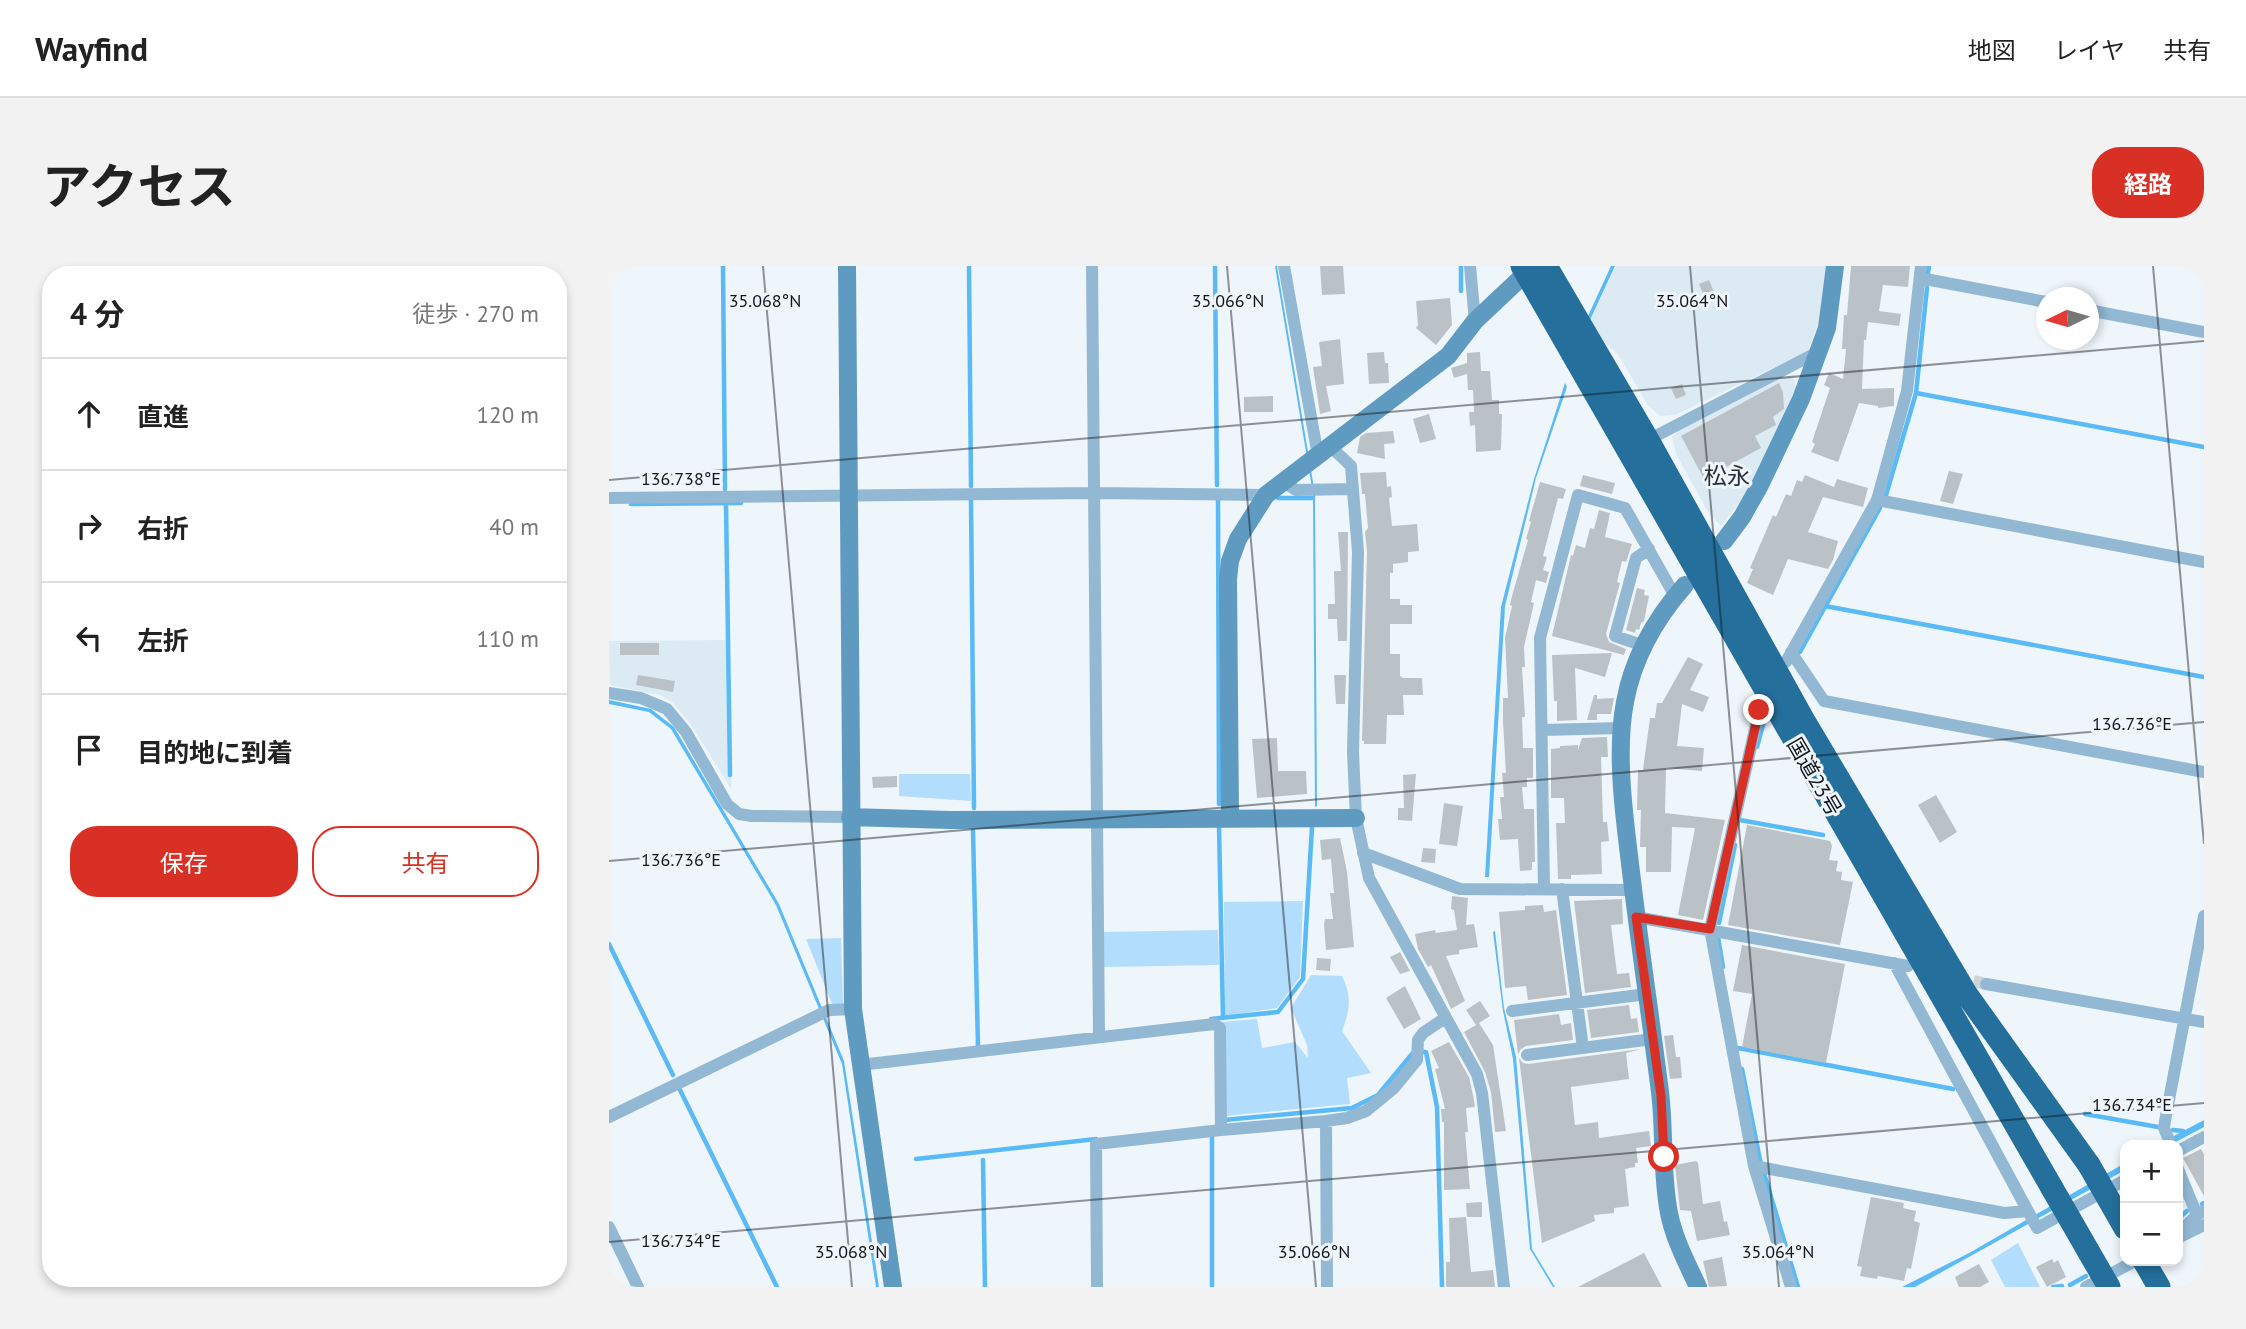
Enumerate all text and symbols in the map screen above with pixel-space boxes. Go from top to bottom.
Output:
text: Wayfind [35,27,148,70]
text: 地図 [1968,35,2016,66]
text: レイヤ [2054,35,2125,66]
text: 共有 [2163,35,2211,66]
button: 経路 [2092,147,2204,218]
text: アクセス [42,154,236,218]
north arrow [2036,287,2099,350]
text: 35.068°N [729,289,801,312]
text: 35.066°N [1192,289,1264,312]
text: 35.064°N [1656,289,1728,312]
text: 4 分 [70,294,125,333]
text: 徒歩 · 270 m [412,299,539,328]
icon: ahead [70,395,108,433]
text: 直進 [137,400,189,433]
text: 120 m [477,400,539,429]
district label: 松永 [1704,461,1750,490]
text: 136.738°E [641,467,721,490]
icon: right [70,507,108,545]
text: 右折 [137,512,189,545]
text: 40 m [489,512,539,541]
icon: left [70,619,108,657]
text: 左折 [137,624,189,657]
text: 110 m [477,624,539,653]
route end [1743,694,1774,725]
text: 136.736°E [2092,712,2172,735]
icon: arrive [70,731,108,769]
street label: 国道23号 [1781,733,1848,821]
text: 目的地に到着 [137,736,293,769]
button: 保存 [70,826,298,897]
button: 共有 [312,826,539,897]
text: 136.736°E [641,848,721,871]
text: 136.734°E [2092,1093,2172,1116]
map controls [2120,1140,2183,1266]
button: + [2120,1140,2183,1203]
route start [1648,1141,1679,1172]
button: − [2120,1203,2183,1266]
text: 136.734°E [641,1229,721,1252]
text: 35.068°N [815,1240,887,1263]
text: 35.066°N [1278,1240,1350,1263]
text: 35.064°N [1742,1240,1814,1263]

